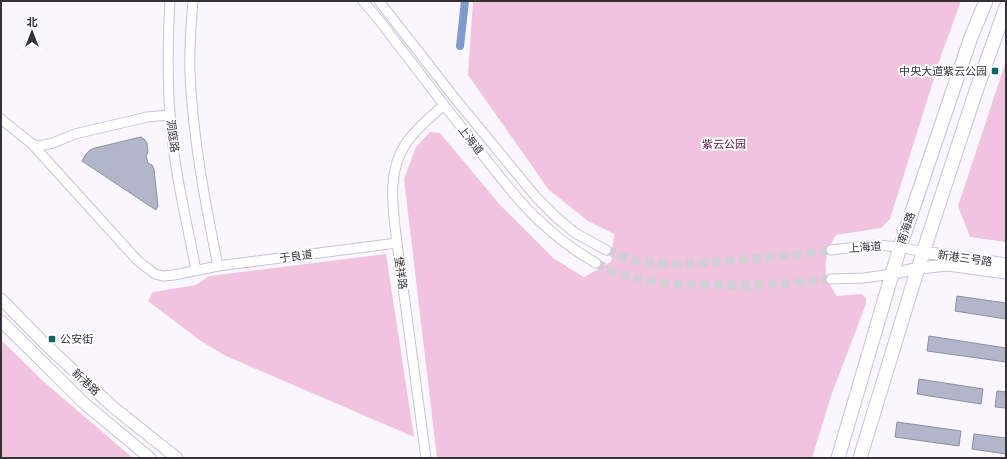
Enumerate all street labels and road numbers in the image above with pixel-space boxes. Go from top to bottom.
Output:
street label: 洞庭路 [164,119,181,153]
street label: 上海道 [455,123,486,157]
street label: 南海路 [895,210,918,246]
street label: 上海道 [848,240,882,255]
street label: 于良道 [279,248,313,265]
street label: 新港三号路 [937,248,993,269]
street label: 堡祥路 [392,256,409,290]
street label: 新港路 [69,366,102,398]

